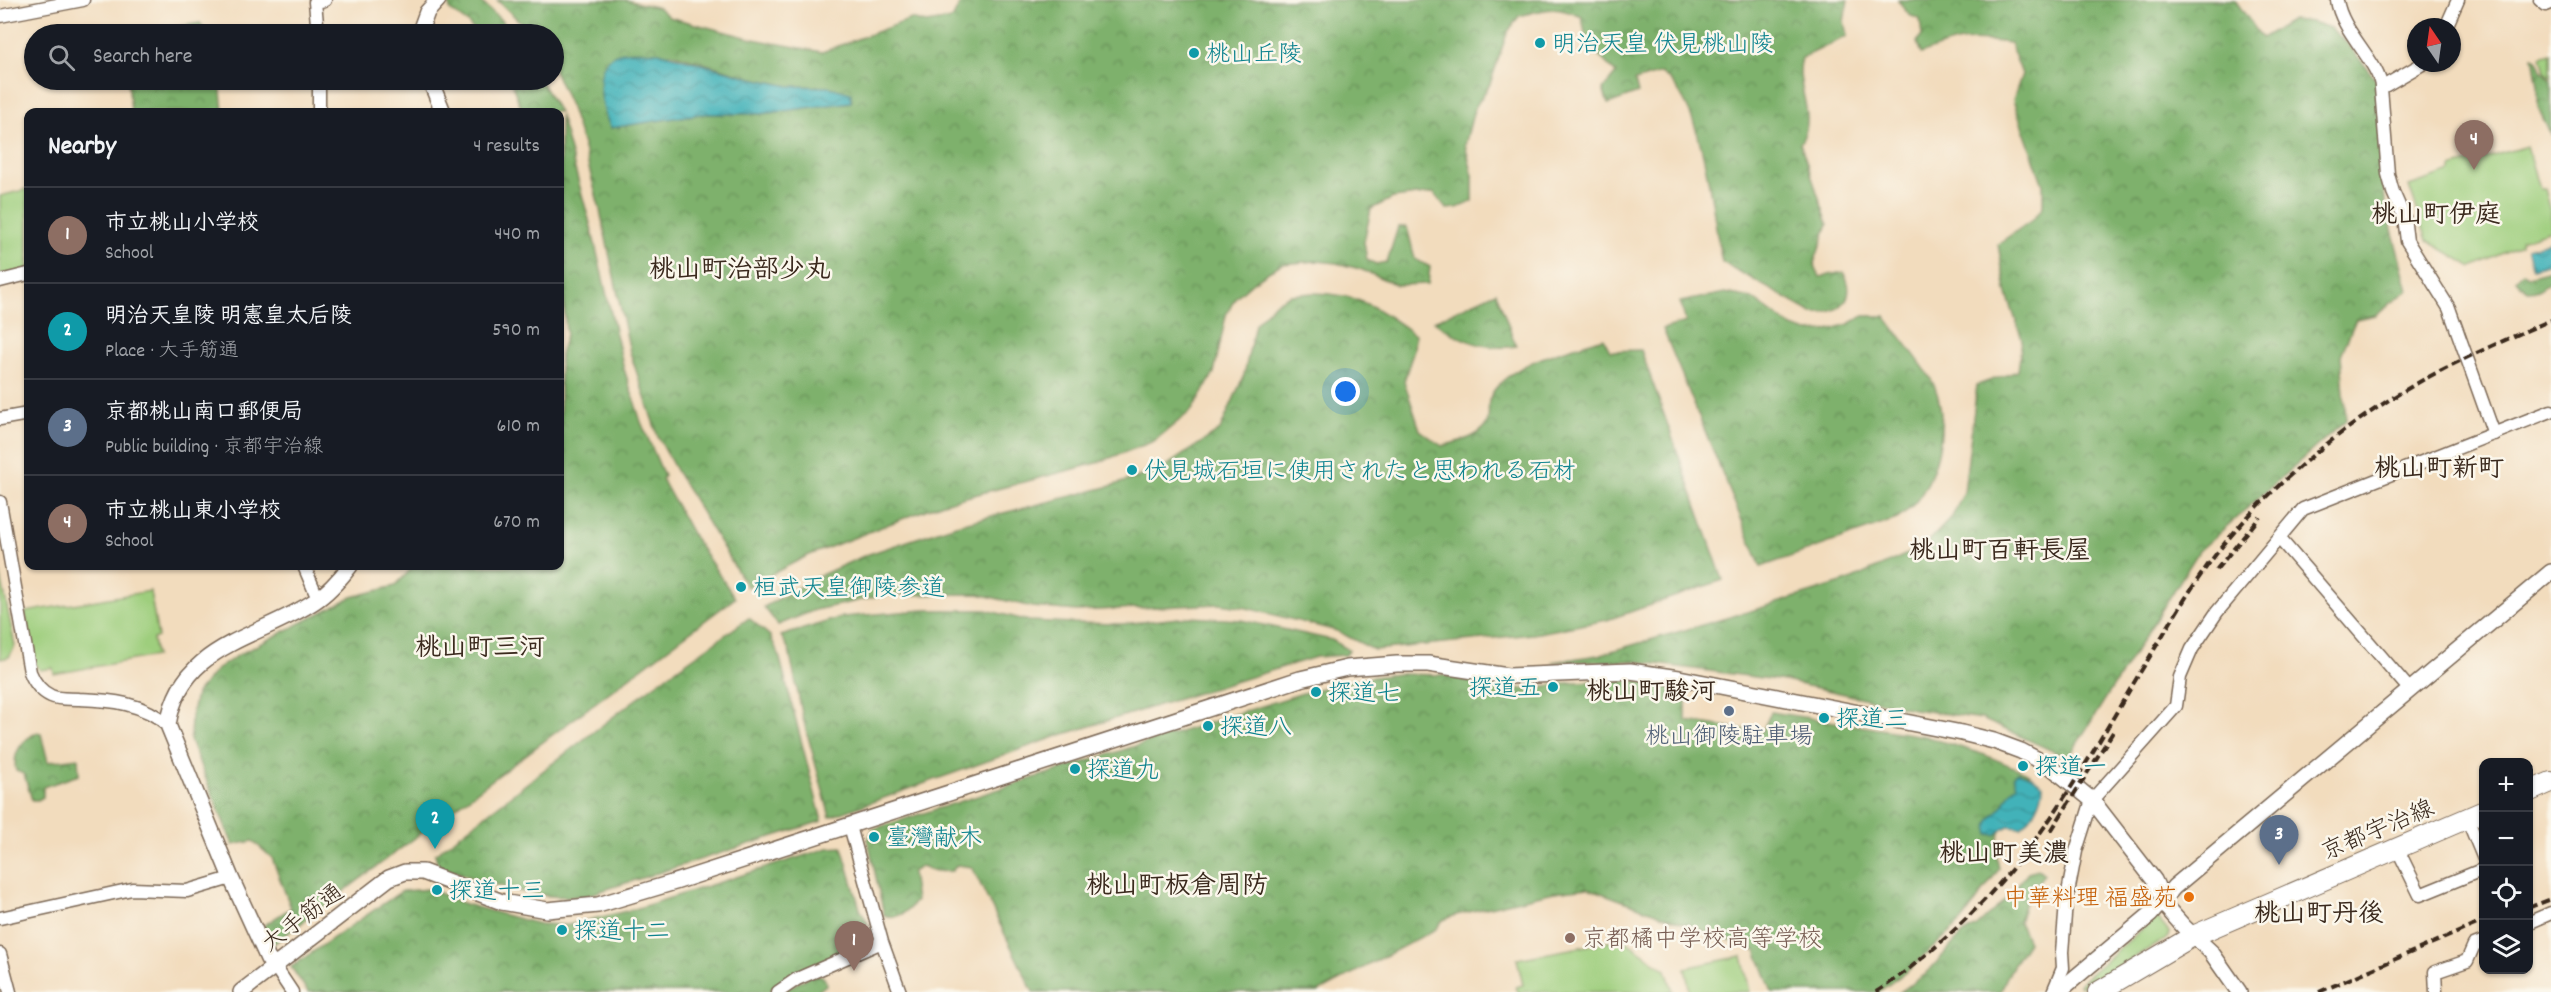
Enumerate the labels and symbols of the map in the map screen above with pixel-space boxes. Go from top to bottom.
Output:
north arrow [2407,18,2461,72]
place label: 明治天皇 伏見桃山陵 [1552,29,1774,63]
marker: 明治天皇 伏見桃山陵 [1533,36,1547,50]
place label: 桃山丘陵 [1206,39,1302,73]
marker: 桃山丘陵 [1187,46,1201,60]
pin: 4 [2454,120,2494,170]
district label: 桃山町伊庭 [2371,198,2501,235]
district label: 桃山町治部少丸 [649,253,831,290]
your location [1331,377,1360,406]
district label: 桃山町新町 [2374,452,2504,489]
place label: 伏見城石垣に使用されたと思われる石材 [1144,456,1576,490]
marker: 伏見城石垣に使用されたと思われる石材 [1125,463,1139,477]
district label: 桃山町百軒長屋 [1909,534,2091,571]
place label: 桓武天皇御陵参道 [753,573,945,607]
marker: 桓武天皇御陵参道 [734,580,748,594]
district label: 桃山町三河 [415,631,545,668]
place label: 探道五 [1469,673,1541,707]
district label: 桃山町駿河 [1586,675,1716,712]
place label: 探道七 [1328,678,1400,712]
marker: 探道五 [1546,680,1560,694]
marker: 探道七 [1309,685,1323,699]
marker: 桃山御陵駐車場 [1722,704,1736,718]
place label: 探道三 [1836,704,1908,738]
marker: 探道三 [1817,711,1831,725]
place label: 探道八 [1220,712,1292,746]
marker: 探道八 [1201,719,1215,733]
place label: 桃山御陵駐車場 [1645,721,1813,755]
place label: 探道一 [2035,752,2107,786]
place label: 探道九 [1087,755,1159,789]
marker: 探道一 [2016,759,2030,773]
marker: 探道九 [1068,762,1082,776]
street label: 京都宇治線 [2316,793,2440,871]
pin: 2 [416,800,454,849]
pin: 3 [2260,816,2298,865]
place label: 臺灣献木 [886,823,982,857]
marker: 臺灣献木 [867,830,881,844]
district label: 桃山町美濃 [1939,837,2069,874]
district label: 桃山町板倉周防 [1086,869,1268,906]
place label: 探道十三 [449,876,545,910]
street label: 大手筋通 [255,877,352,962]
marker: 探道十三 [430,883,444,897]
place label: 中華料理 福盛苑 [2004,883,2177,917]
marker: 中華料理 福盛苑 [2182,890,2196,904]
district label: 桃山町丹後 [2254,897,2384,934]
place label: 探道十二 [574,916,670,950]
pin: 1 [834,922,874,971]
marker: 探道十二 [555,923,569,937]
place label: 京都橘中学校高等学校 [1582,924,1822,958]
marker: 京都橘中学校高等学校 [1563,931,1577,945]

